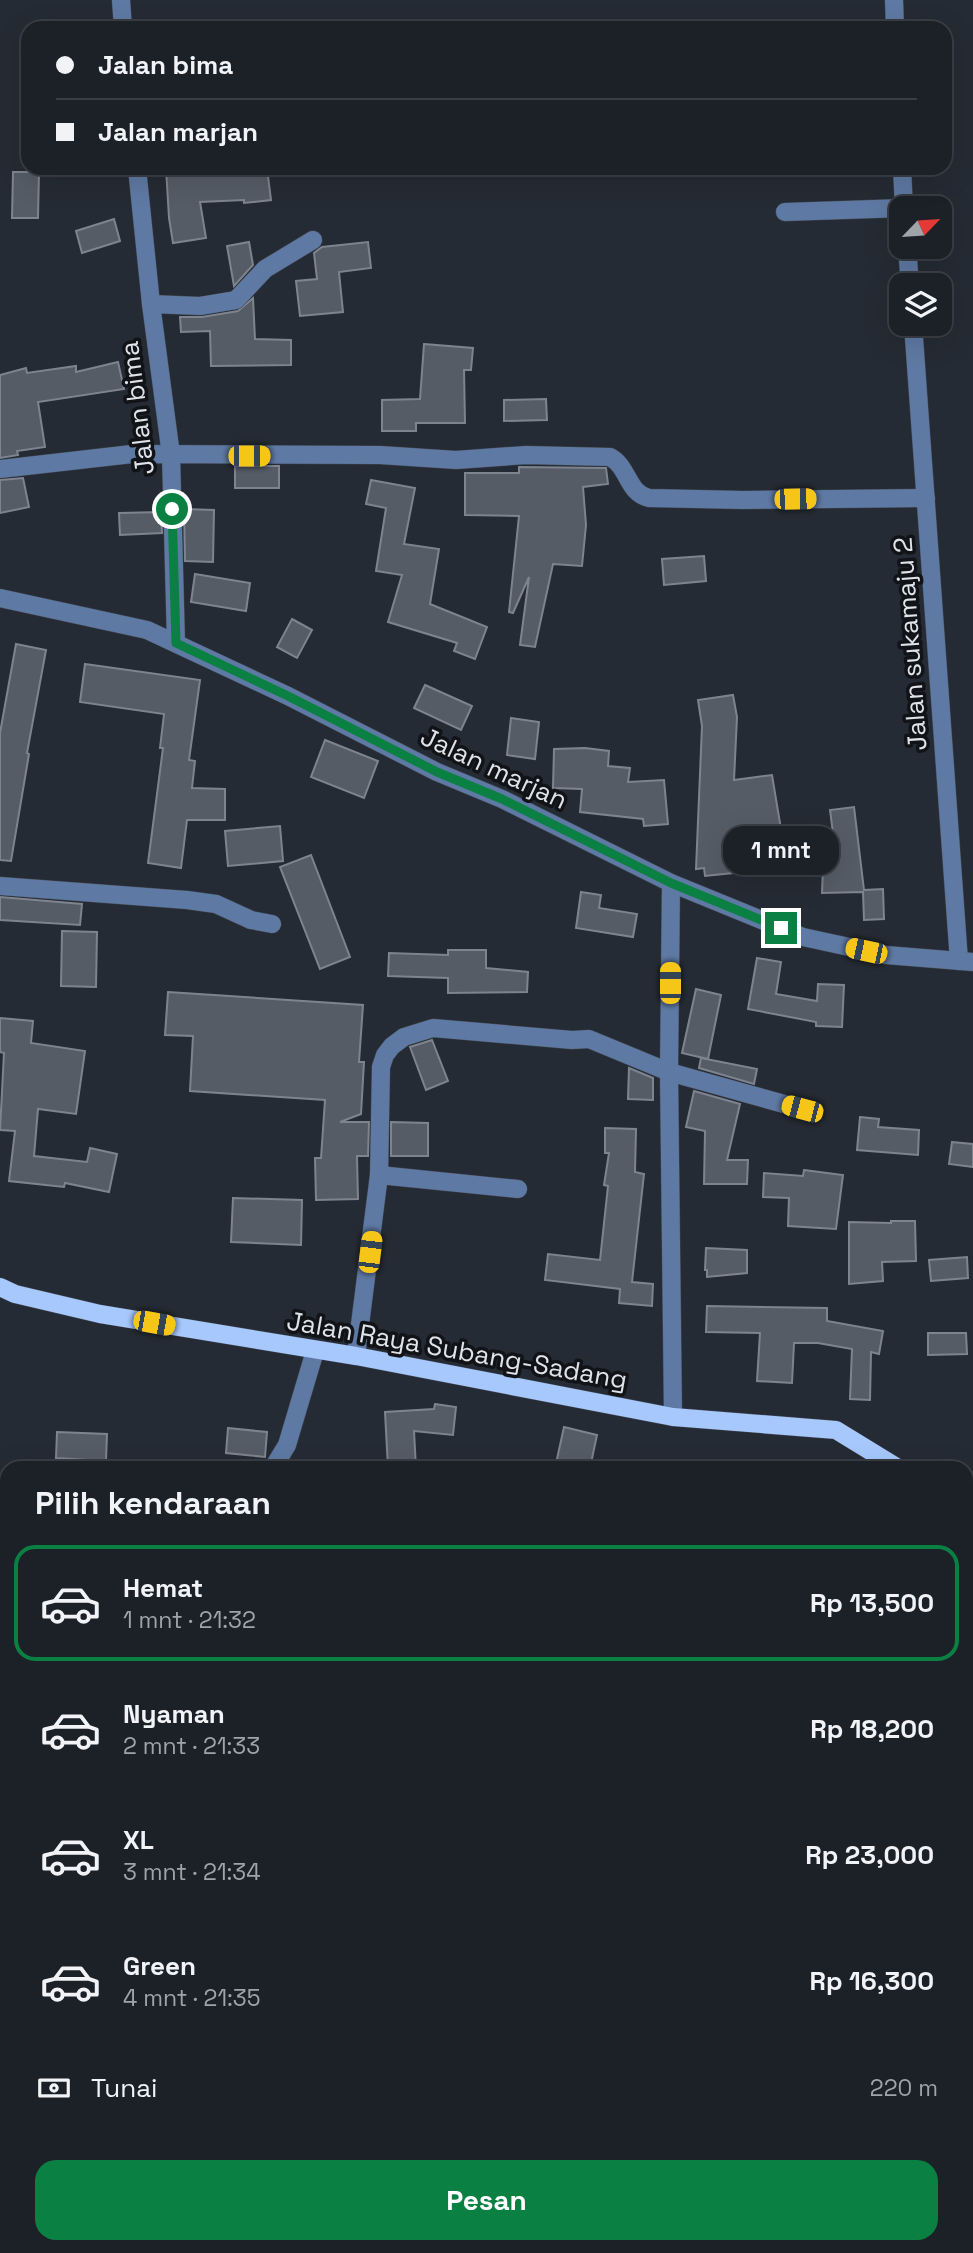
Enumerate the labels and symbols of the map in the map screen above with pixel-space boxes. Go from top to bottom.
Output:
north arrow [889,196,952,259]
street label: Jalan bima [112,339,162,477]
car [229,446,271,467]
car [774,488,817,510]
route start [156,493,188,525]
street label: Jalan sukamaju 2 [886,536,934,752]
street label: Jalan marjan [415,719,573,817]
callout: 1 mnt [723,827,839,876]
route end [765,912,797,944]
car [844,936,889,966]
car [660,962,681,1004]
car [779,1093,826,1125]
car [358,1230,383,1274]
street label: Jalan Raya Subang-Sadang [284,1303,630,1397]
car [132,1309,177,1337]

